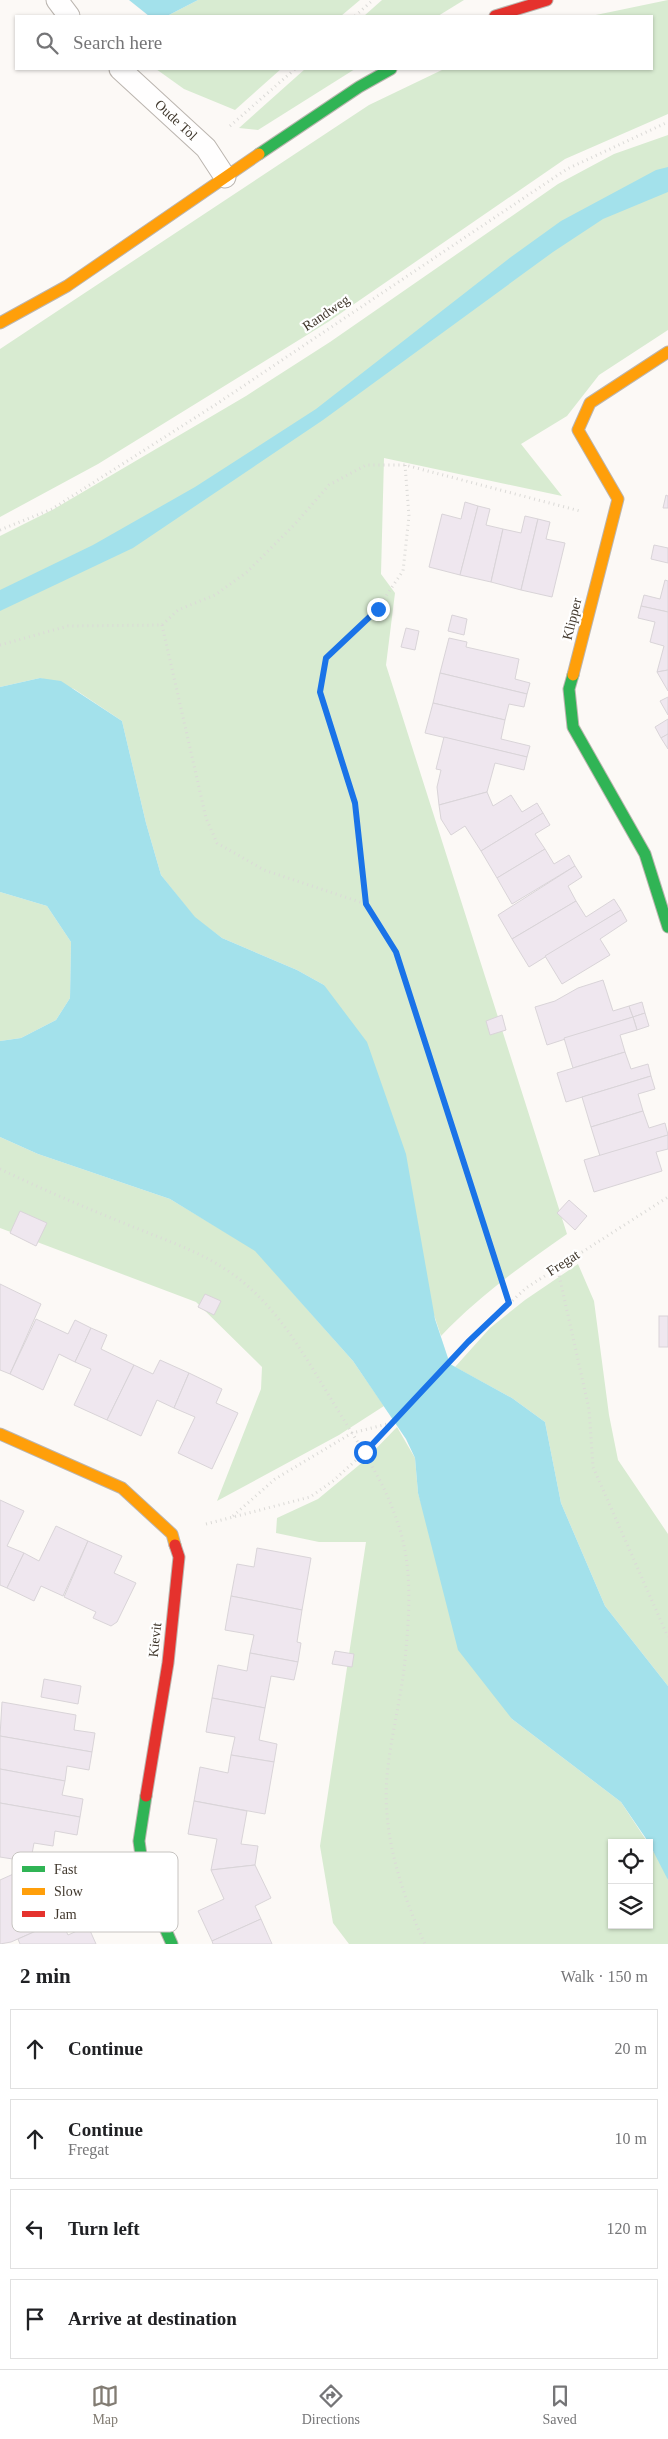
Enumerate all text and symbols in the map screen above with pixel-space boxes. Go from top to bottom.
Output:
search box [15,15,653,70]
icon: search [33,29,61,57]
text: Search here [73,32,162,53]
street label: Oude Tol [152,97,200,143]
street label: Randweg [300,292,352,334]
street label: Klipper [560,596,585,642]
route end [367,598,390,621]
street label: Fregat [544,1247,582,1279]
route start [354,1441,377,1464]
street label: Kievit [146,1622,164,1658]
map controls [608,1839,653,1929]
button: locate [608,1839,653,1884]
legend [12,1852,178,1932]
text: Fast [54,1862,77,1877]
text: Slow [54,1884,84,1899]
button: layers [608,1884,653,1929]
text: Jam [54,1907,77,1922]
text: 2 min [20,1964,71,1988]
text: Walk · 150 m [561,1968,648,1985]
icon: ahead [21,2035,49,2063]
text: Continue [68,2038,143,2059]
text: 20 m [615,2040,647,2057]
text: Continue [68,2119,143,2140]
icon: ahead [21,2125,49,2153]
text: 10 m [615,2130,647,2147]
text: Fregat [68,2141,109,2158]
icon: left [21,2215,49,2243]
text: Turn left [68,2218,140,2239]
text: 120 m [607,2220,647,2237]
icon: arrive [21,2305,49,2333]
text: Arrive at destination [68,2308,237,2329]
tab: Map [91,2382,119,2428]
tab: Directions [302,2382,360,2428]
tab: Saved [543,2382,577,2428]

